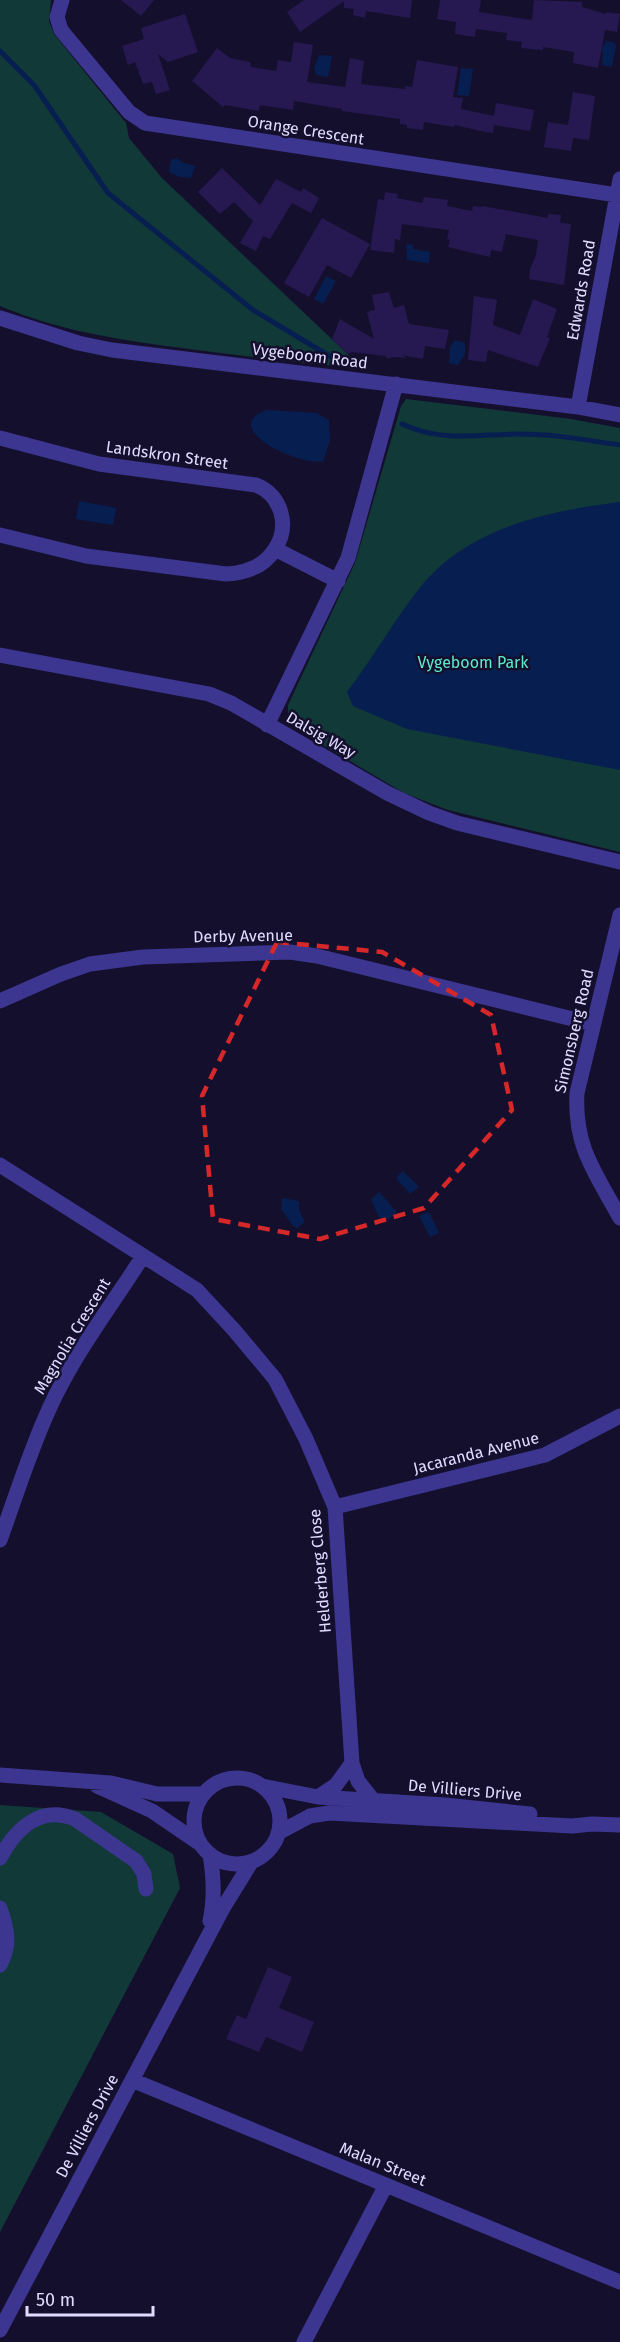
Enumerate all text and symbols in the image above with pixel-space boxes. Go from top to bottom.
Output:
street label: Orange Crescent [246,111,366,149]
street label: Edwards Road [563,238,599,342]
street label: Vygeboom Road [251,339,369,373]
street label: Landskron Street [105,437,230,473]
park label: Vygeboom Park [418,653,529,672]
street label: Dalsig Way [283,708,359,763]
street label: Derby Avenue [193,926,293,946]
street label: Simonsberg Road [550,967,598,1095]
street label: Magnolia Crescent [30,1274,114,1397]
street label: Jacaranda Avenue [411,1428,541,1478]
street label: Helderberg Close [305,1508,335,1634]
street label: De Villiers Drive [407,1776,523,1804]
street label: De Villiers Drive [52,2071,122,2181]
street label: Malan Street [337,2138,429,2190]
scale bar [27,2279,153,2317]
text: 50 m [36,2289,75,2311]

